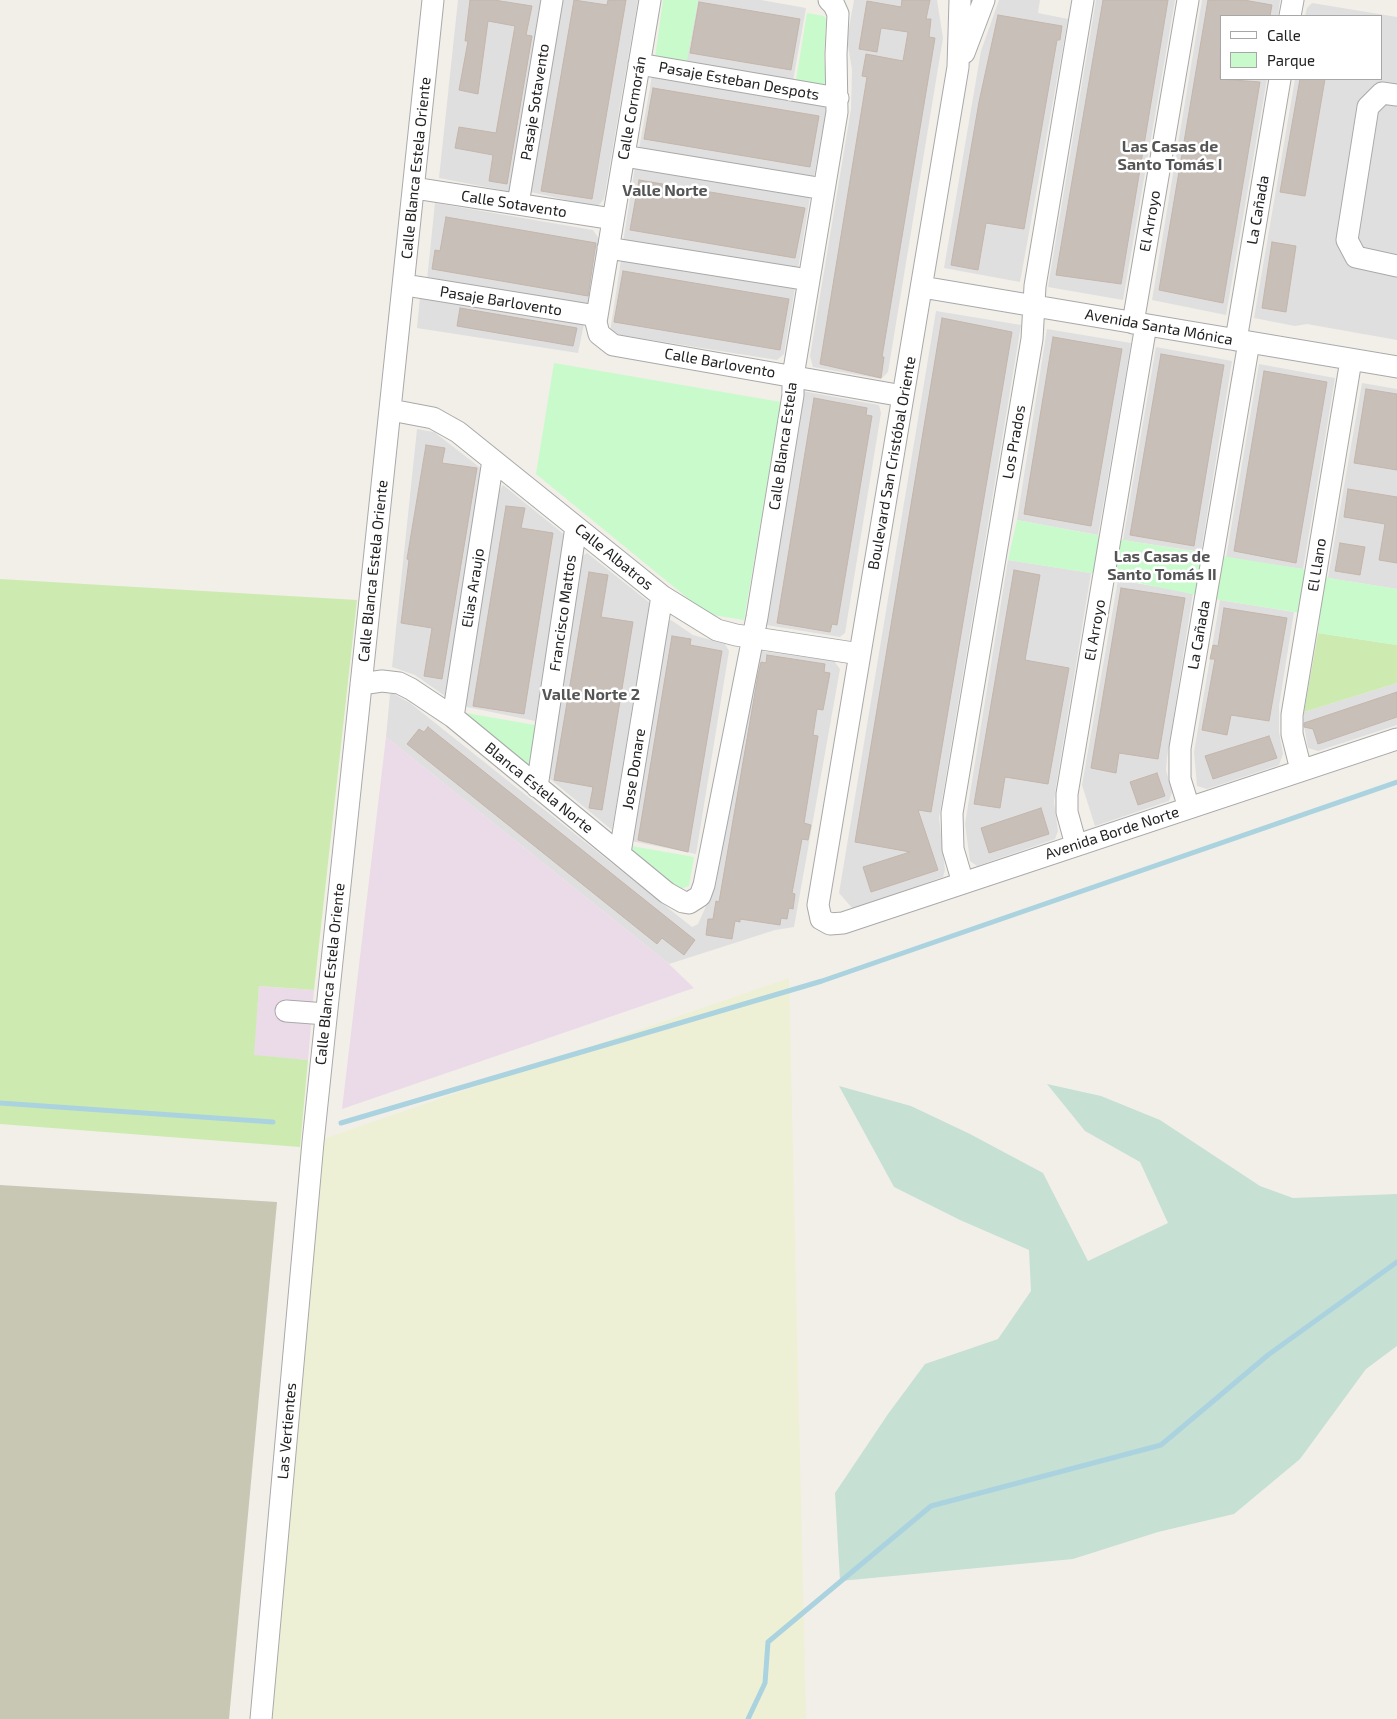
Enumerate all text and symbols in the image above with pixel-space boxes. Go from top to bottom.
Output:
legend [1220,15,1382,80]
text: Calle [1267,26,1301,44]
street label: Pasaje Sotavento [517,42,553,162]
text: Parque [1267,51,1315,69]
street label: Calle Cormorán [614,55,650,161]
street label: Pasaje Esteban Despots [657,58,821,104]
street label: Calle Blanca Estela Oriente [397,76,435,260]
district label: Las Casas de Santo Tomás I [1118,137,1222,175]
street label: La Cañada [1243,174,1273,246]
district label: Valle Norte [622,181,708,201]
street label: Calle Sotavento [460,187,568,221]
street label: El Arroyo [1136,189,1164,253]
street label: Pasaje Barlovento [439,282,563,320]
street label: Avenida Santa Mónica [1084,305,1234,349]
street label: Calle Barlovento [663,344,777,382]
street label: Boulevard San Cristóbal Oriente [864,355,920,571]
street label: Calle Blanca Estela [765,381,801,511]
street label: Los Prados [999,404,1029,480]
street label: Calle Blanca Estela Oriente [354,479,392,663]
street label: Calle Albatros [571,520,657,594]
street label: El Llano [1304,537,1330,593]
street label: Elias Araujo [458,547,488,629]
district label: Las Casas de Santo Tomás II [1107,547,1217,585]
street label: Francisco Mattos [546,554,580,672]
street label: El Arroyo [1081,598,1109,662]
street label: La Cañada [1184,599,1214,671]
district label: Valle Norte 2 [542,685,640,705]
street label: Jose Donare [619,727,649,811]
street label: Blanca Estela Norte [481,739,597,837]
street label: Avenida Borde Norte [1043,803,1181,863]
street label: Calle Blanca Estela Oriente [311,882,349,1066]
street label: Las Vertientes [274,1382,300,1480]

